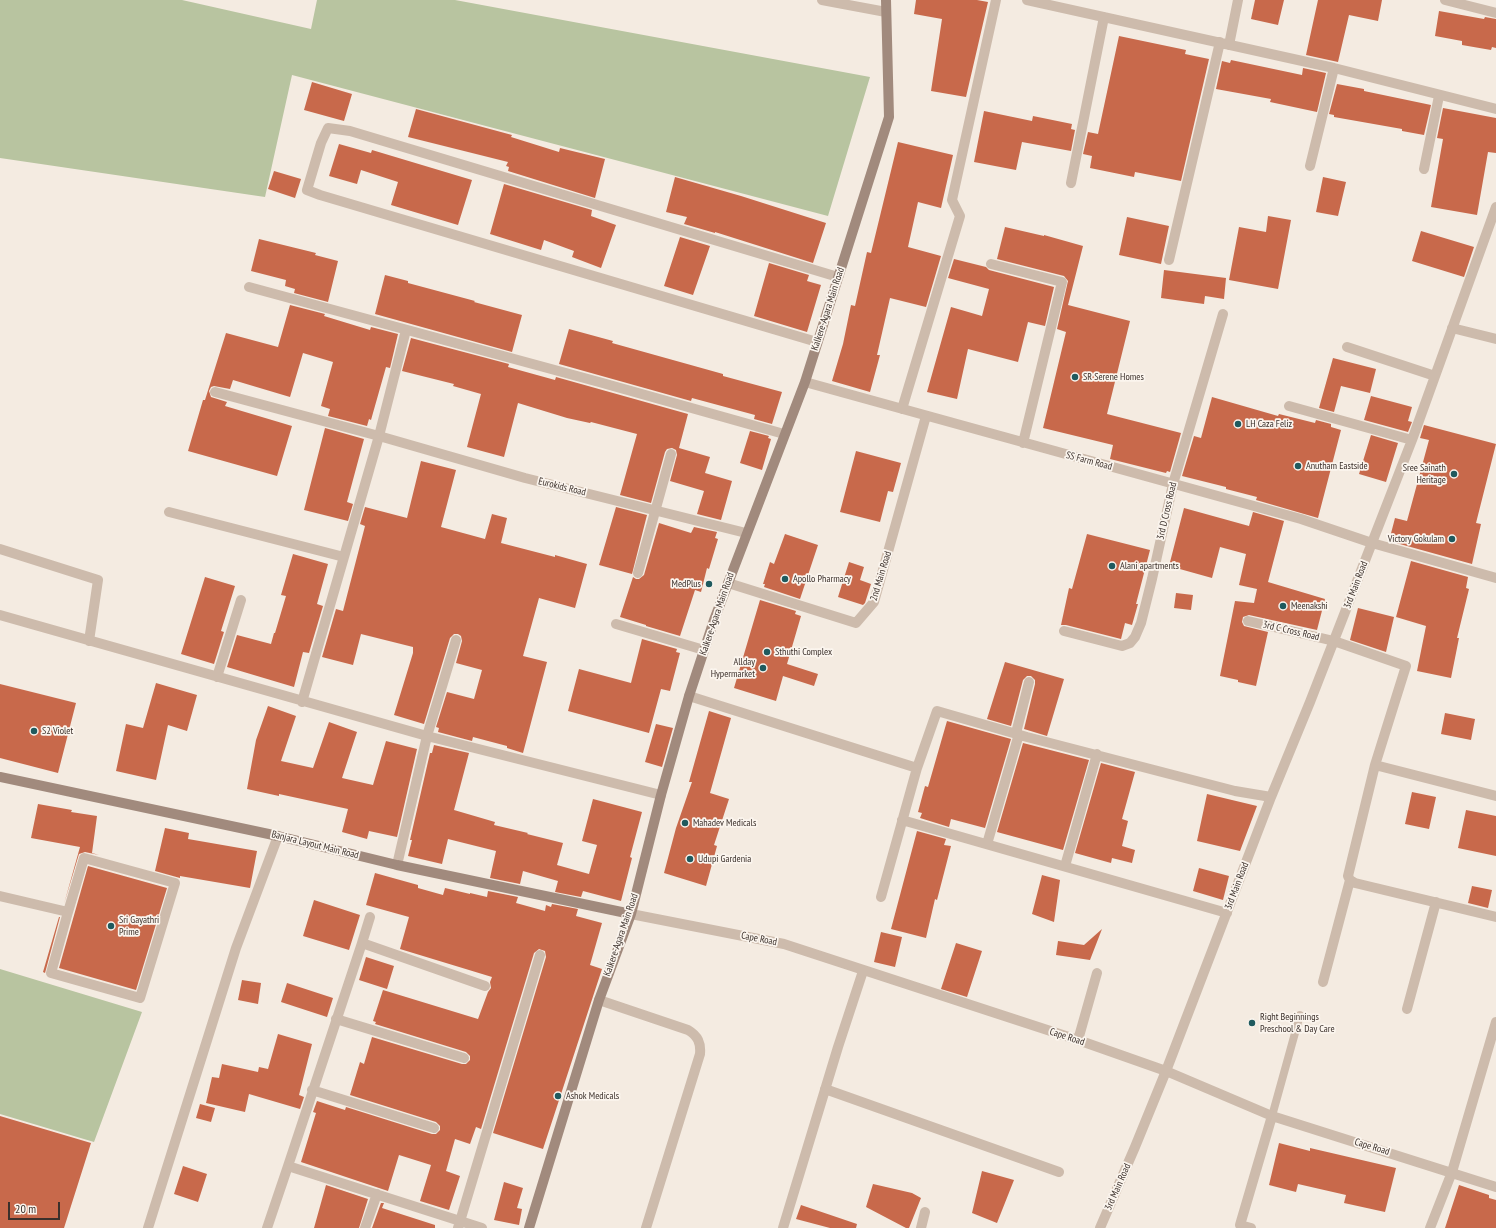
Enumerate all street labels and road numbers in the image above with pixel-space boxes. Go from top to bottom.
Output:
street label: Kalkere-Agara Main Road [809,266,847,352]
street label: SS Farm Road [1065,449,1113,473]
street label: Eurokids Road [537,475,587,499]
street label: 3rd D Cross Road [1155,481,1179,541]
street label: 2nd Main Road [868,550,894,602]
street label: 3rd Main Road [1341,560,1371,610]
street label: Kalkere-Agara Main Road [697,571,737,657]
street label: 3rd C Cross Road [1261,619,1321,643]
street label: Banjara Layout Main Road [270,828,360,862]
street label: 3rd Main Road [1222,861,1252,911]
street label: Kalkere-Agara Main Road [601,892,641,978]
street label: Cape Road [740,930,778,948]
street label: Cape Road [1048,1026,1086,1048]
street label: Cape Road [1353,1136,1391,1158]
street label: 3rd Main Road [1102,1162,1134,1212]

